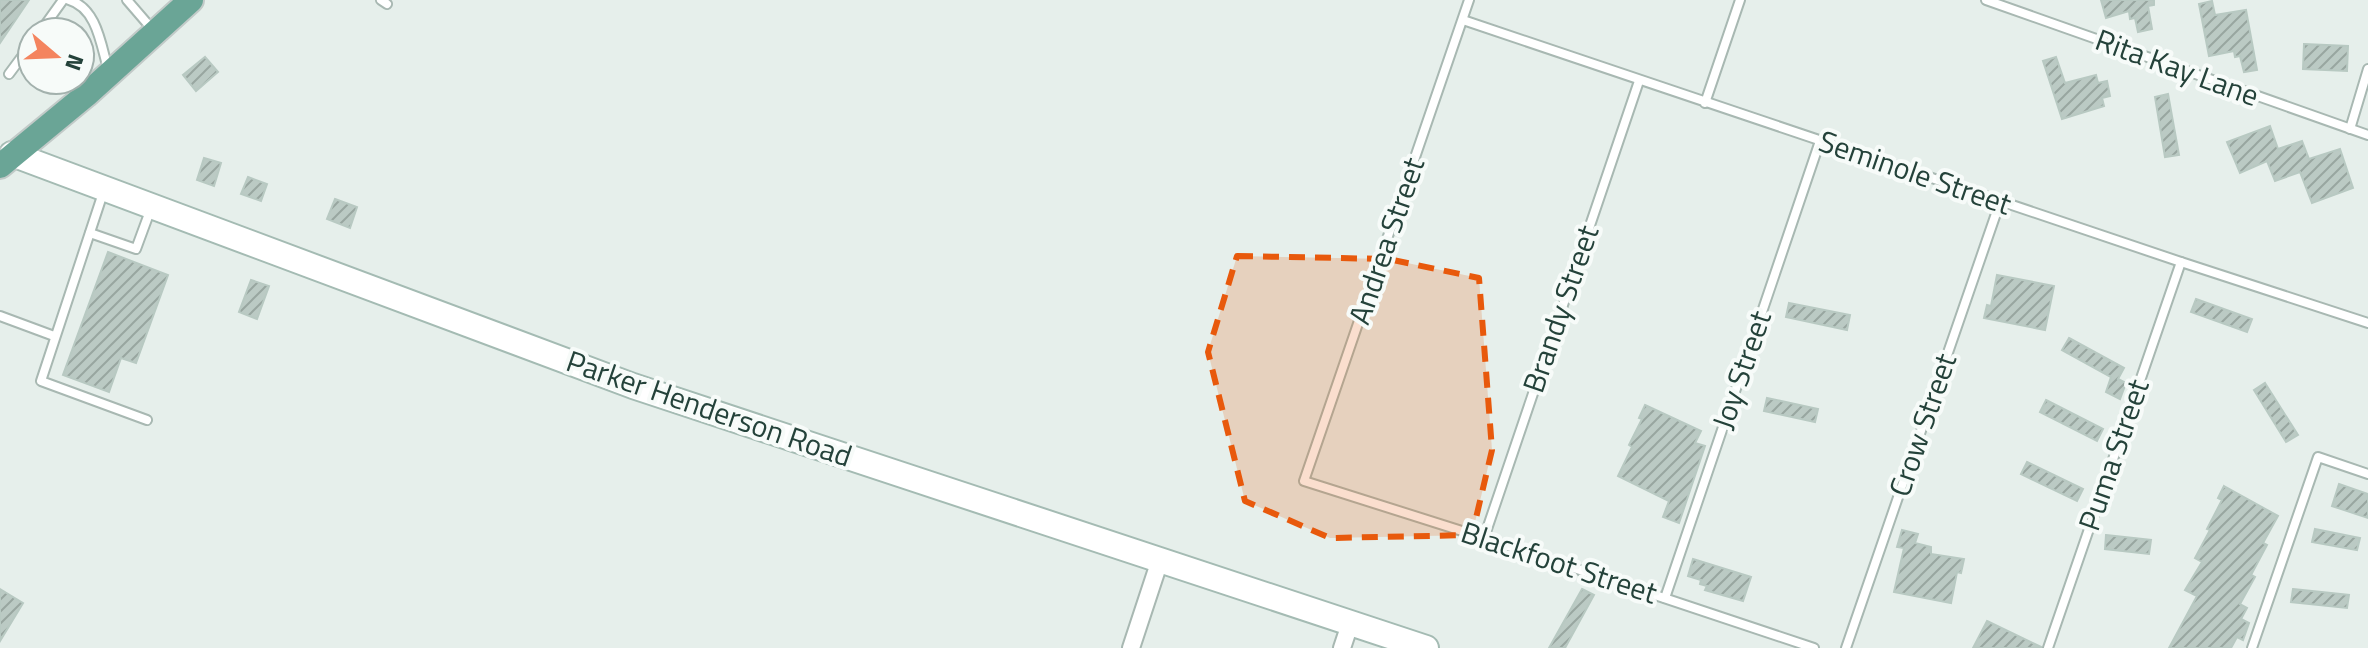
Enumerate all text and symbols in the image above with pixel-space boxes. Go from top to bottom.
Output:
north arrow [16,16,96,96]
street label: Rita Kay Lane [2089,16,2266,118]
text: N [56,50,93,75]
street label: Seminole Street [1813,118,2018,227]
street label: Andrea Street [1336,150,1436,330]
street label: Brandy Street [1510,218,1610,399]
street label: Joy Street [1699,304,1783,435]
street label: Parker Henderson Road [560,338,858,479]
street label: Crow Street [1876,346,1968,503]
street label: Puma Street [2066,372,2161,537]
street label: Blackfoot Street [1455,509,1664,616]

